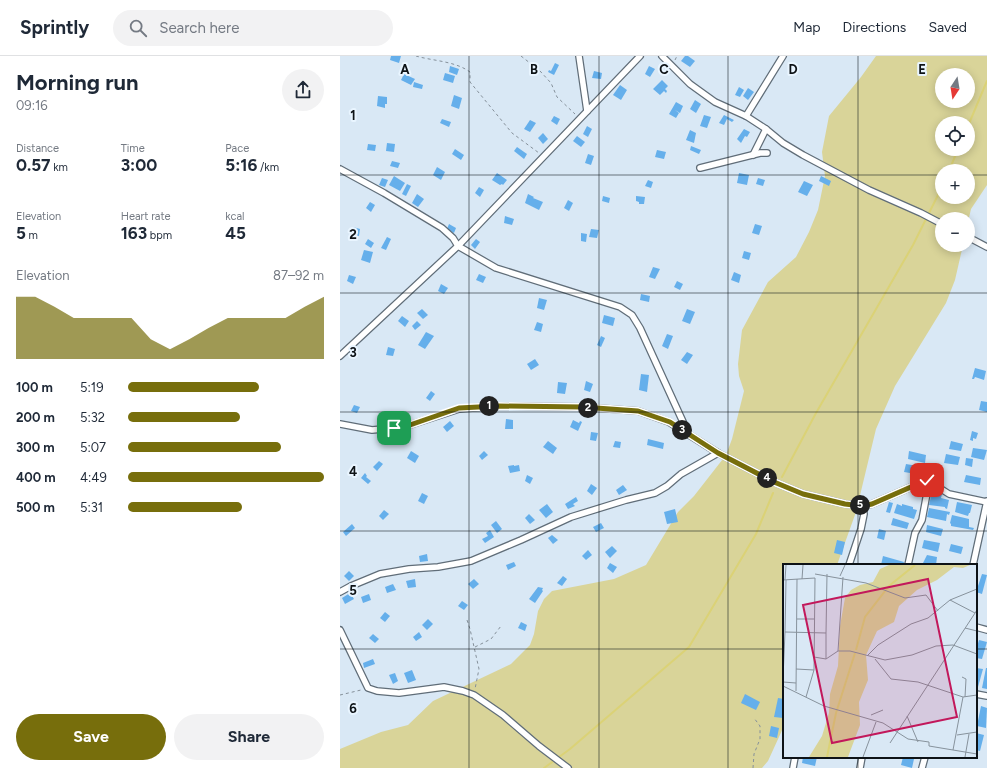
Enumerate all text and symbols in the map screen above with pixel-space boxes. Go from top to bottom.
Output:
search box [113,10,393,46]
text: Sprintly [20,16,89,39]
icon: search [127,17,149,39]
text: Search here [159,19,239,37]
text: Map [793,19,821,36]
text: Directions [843,19,906,36]
text: Saved [928,19,967,36]
text: A [400,62,410,77]
text: B [530,62,538,77]
text: C [659,62,669,77]
text: D [788,62,798,77]
text: E [918,62,926,77]
north arrow [935,68,975,108]
map controls [935,68,975,252]
text: Morning run [16,69,139,96]
button: share [282,69,324,111]
text: 09:16 [16,98,48,113]
text: 1 [350,108,356,123]
button: locate [935,116,975,156]
text: Distance [16,142,59,155]
text: Time [121,142,145,155]
text: Pace [225,142,249,155]
text: 0.57 [16,155,51,175]
text: 3:00 [121,155,157,175]
text: 5:16 [225,155,257,175]
text: km [51,161,68,174]
text: /km [257,161,279,174]
button: + [935,164,975,204]
text: Elevation [16,210,61,223]
text: Heart rate [121,210,171,223]
text: kcal [225,210,245,223]
button: − [935,212,975,252]
text: 5 [16,223,26,243]
text: 163 [121,223,147,243]
text: 45 [225,223,246,243]
text: 2 [349,227,357,242]
text: m [26,229,38,242]
text: bpm [147,229,172,242]
text: Elevation [16,268,69,283]
text: 87–92 m [273,268,324,283]
text: 3 [349,345,357,360]
text: 100 m [16,380,53,395]
text: 5:19 [80,380,104,395]
pin: 1 [479,396,499,416]
pin: 2 [578,398,598,418]
text: 1 [487,399,491,412]
text: 2 [585,401,591,414]
text: 200 m [16,410,55,425]
text: 5:32 [80,410,105,425]
pin [377,411,411,445]
icon: arrive [383,417,405,439]
pin: 3 [672,420,692,440]
text: 3 [679,423,685,436]
text: 300 m [16,440,55,455]
text: 5:07 [80,440,106,455]
pin [910,463,944,497]
text: 4 [349,464,357,479]
pin: 4 [757,468,777,488]
icon: check [916,469,938,491]
text: 400 m [16,470,56,485]
text: 4:49 [80,470,107,485]
text: 4 [764,471,770,484]
pin: 5 [850,495,870,515]
text: 5 [857,498,863,511]
text: 500 m [16,500,55,515]
text: 5:31 [80,500,103,515]
inset map [783,564,977,758]
text: 5 [349,583,357,598]
text: 6 [349,701,357,716]
button: Save [16,714,166,760]
button: Share [174,714,324,760]

